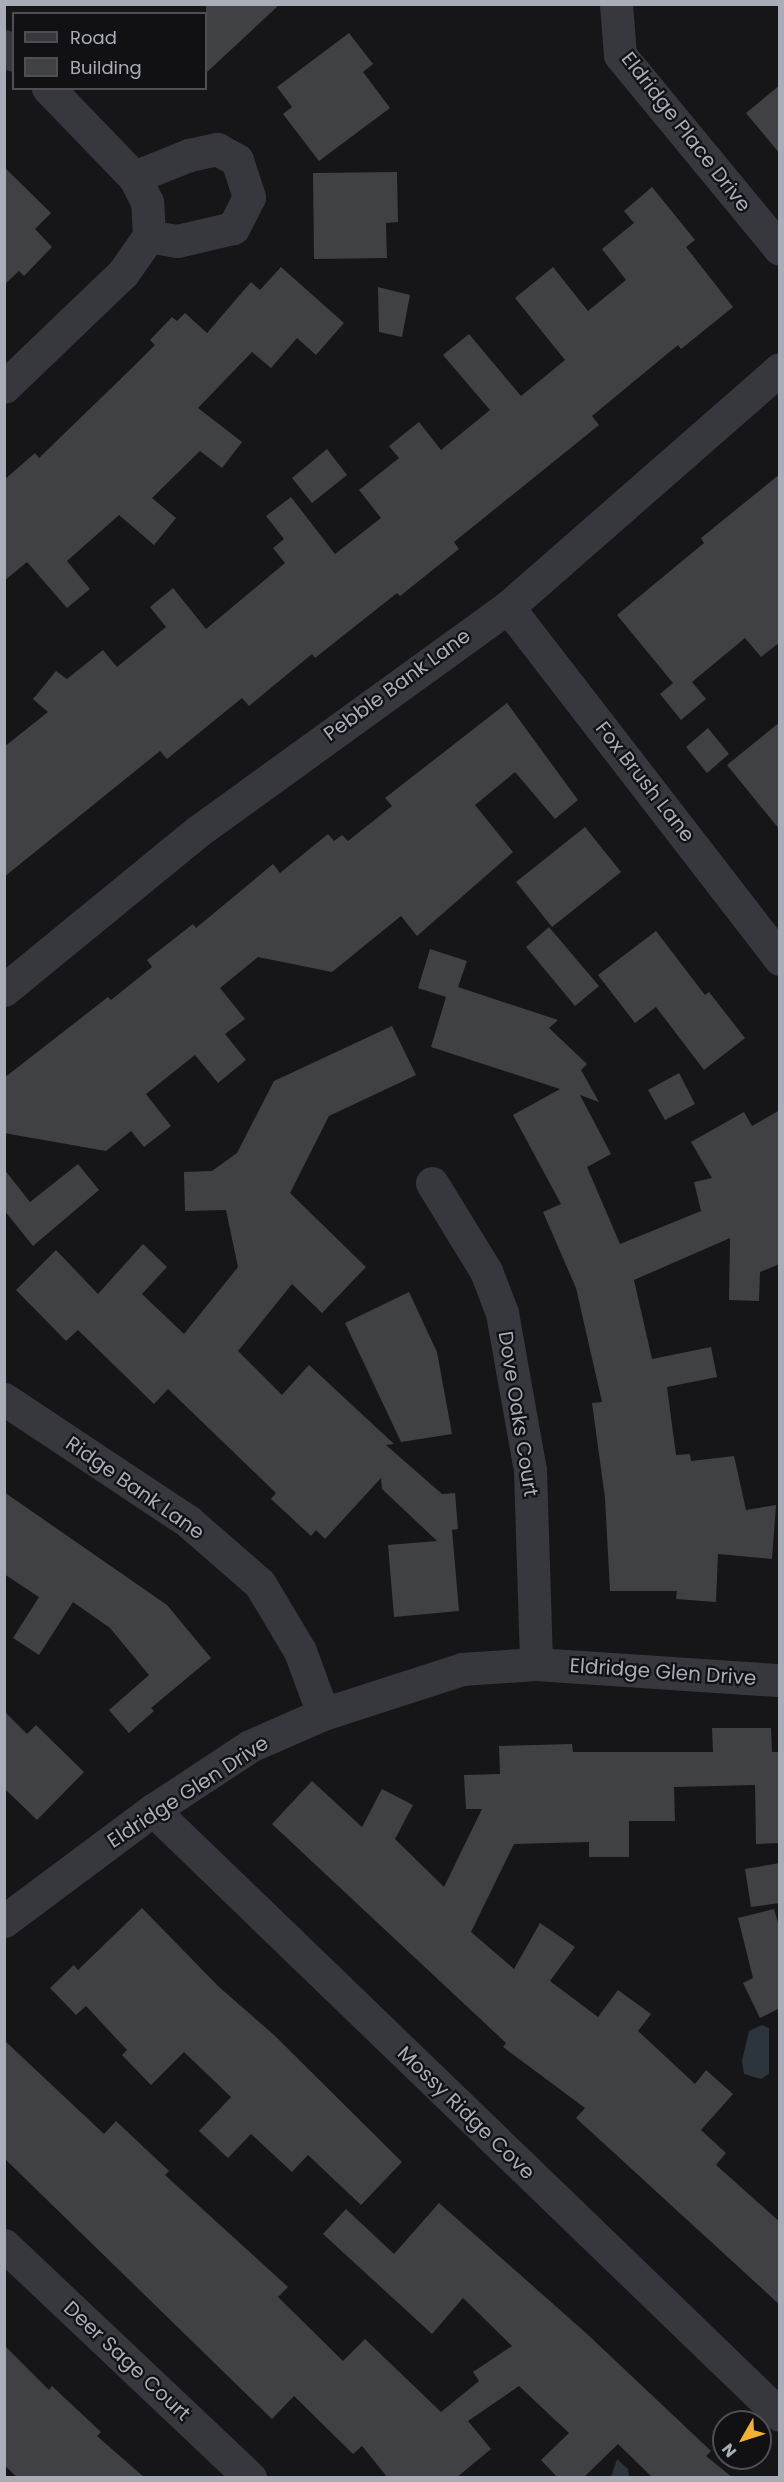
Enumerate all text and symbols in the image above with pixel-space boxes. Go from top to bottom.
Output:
legend [12,12,207,90]
text: Road [70,25,117,50]
street label: Eldridge Place Drive [616,47,756,217]
text: Building [70,55,142,80]
street label: Pebble Bank Lane [319,624,475,746]
street label: Fox Brush Lane [591,717,699,847]
street label: Dove Oaks Court [493,1330,543,1498]
street label: Ridge Bank Lane [61,1431,209,1545]
street label: Eldridge Glen Drive [569,1654,757,1690]
street label: Eldridge Glen Drive [103,1731,273,1853]
street label: Mossy Ridge Cove [392,2041,540,2185]
street label: Deer Sage Court [59,2296,195,2426]
north arrow [712,2410,772,2470]
text: N [716,2438,742,2462]

